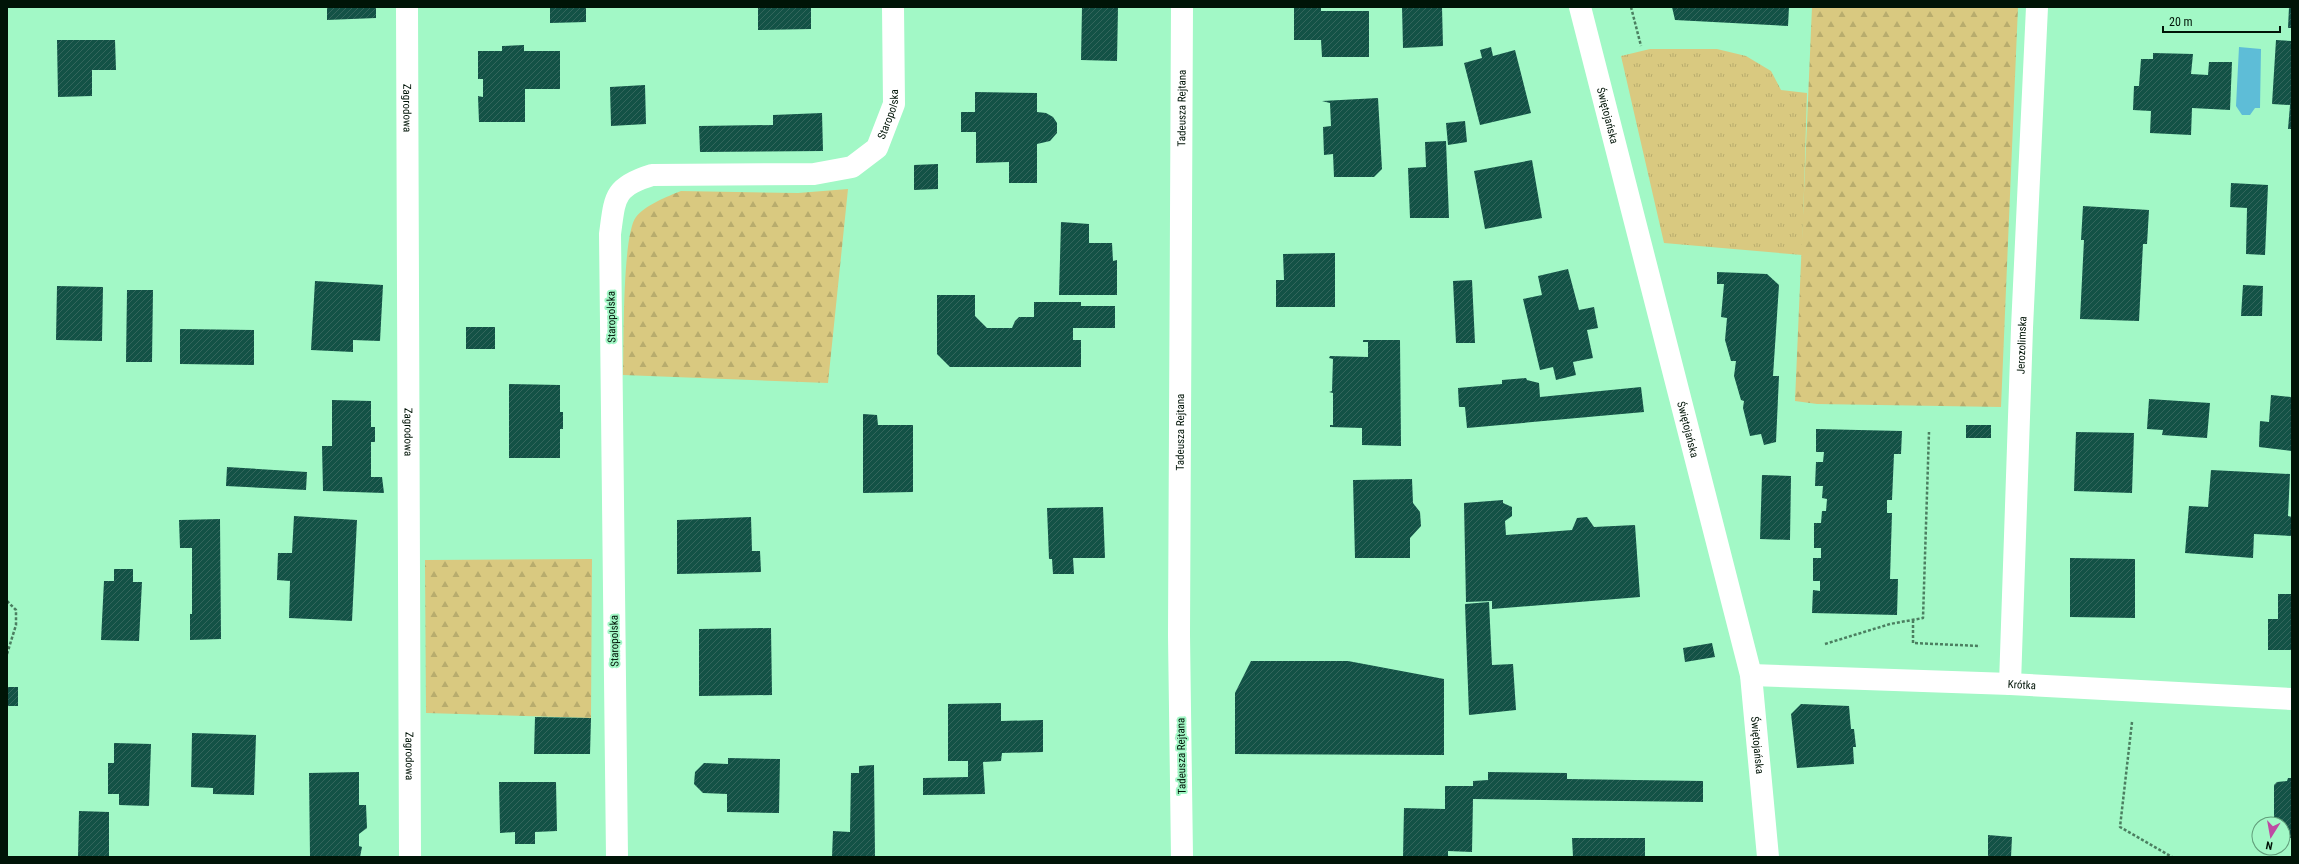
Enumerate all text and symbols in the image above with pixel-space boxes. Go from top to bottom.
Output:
scale bar [2163,8,2280,34]
text: 20 m [2169,15,2193,29]
street label: Tadeusza Rejtana [1175,70,1189,146]
street label: Zagrodowa [400,84,413,132]
street label: Świętojańska [1594,86,1621,145]
street label: Staropolska [875,89,901,141]
street label: Staropolska [605,291,618,343]
street label: Jerozolimska [2014,316,2030,374]
street label: Tadeusza Rejtana [1174,394,1187,470]
street label: Świętojańska [1674,400,1701,459]
street label: Zagrodowa [401,408,415,456]
street label: Staropolska [608,615,621,667]
street label: Krótka [2007,678,2036,692]
street label: Świętojańska [1748,716,1766,774]
street label: Tadeusza Rejtana [1174,718,1189,794]
street label: Zagrodowa [403,732,416,780]
north arrow [2251,816,2291,856]
text: N [2264,838,2274,852]

